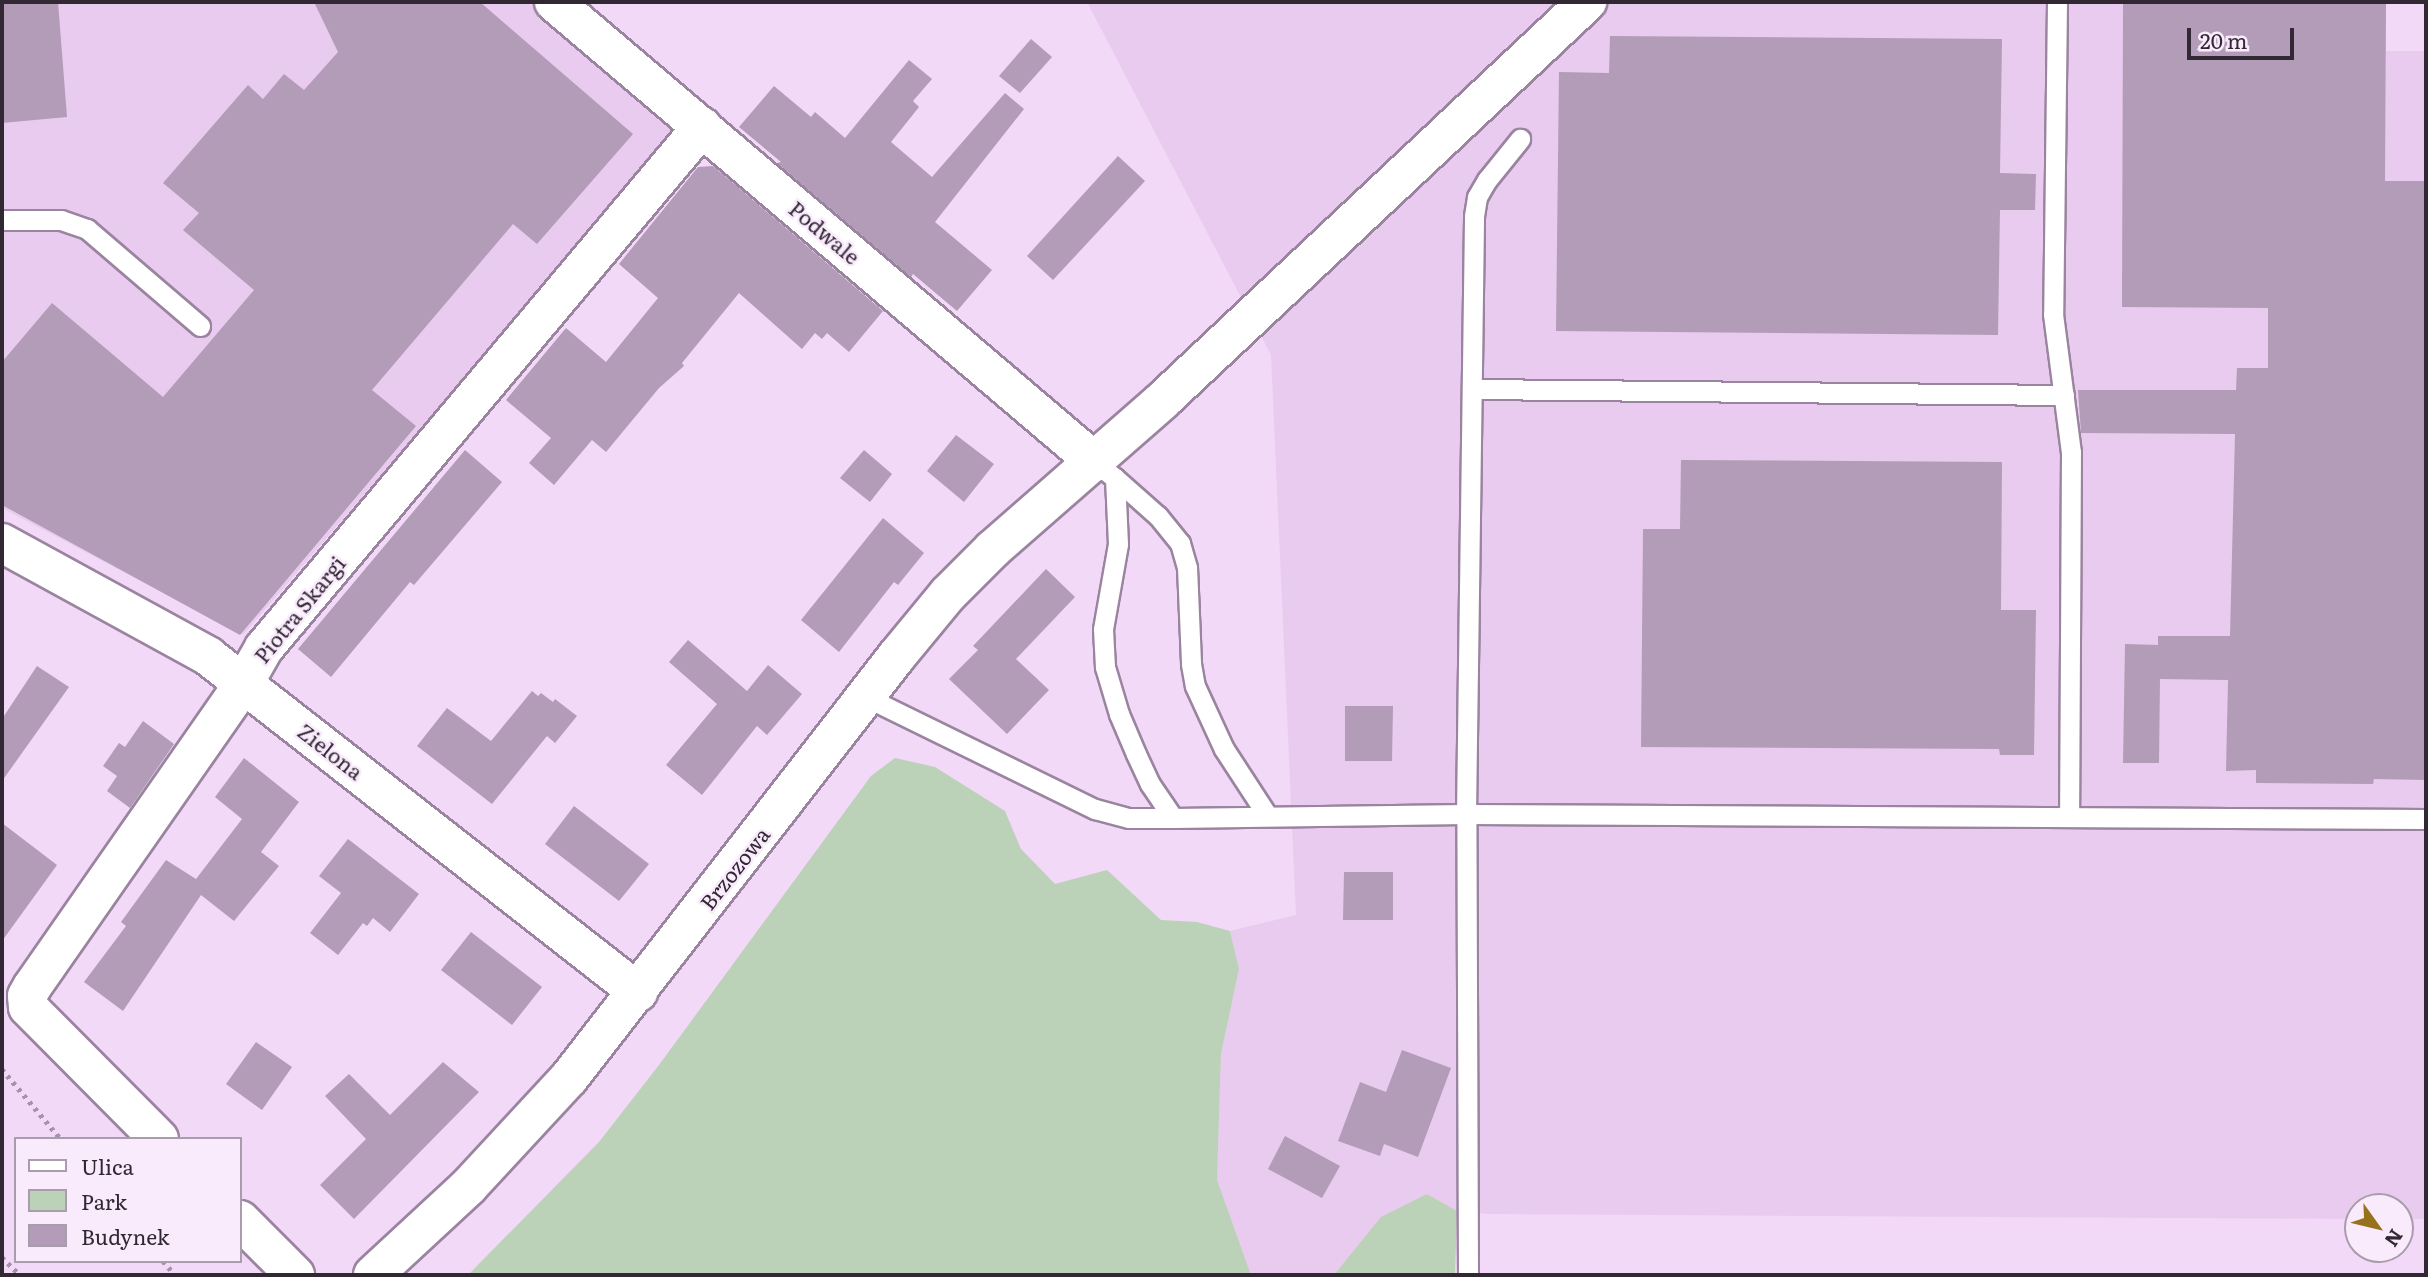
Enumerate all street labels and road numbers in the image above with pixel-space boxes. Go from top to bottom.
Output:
street label: Podwale [785,195,865,269]
street label: Piotra Skargi [248,550,350,668]
street label: Zielona [293,718,369,784]
street label: Brzozowa [694,822,774,914]

